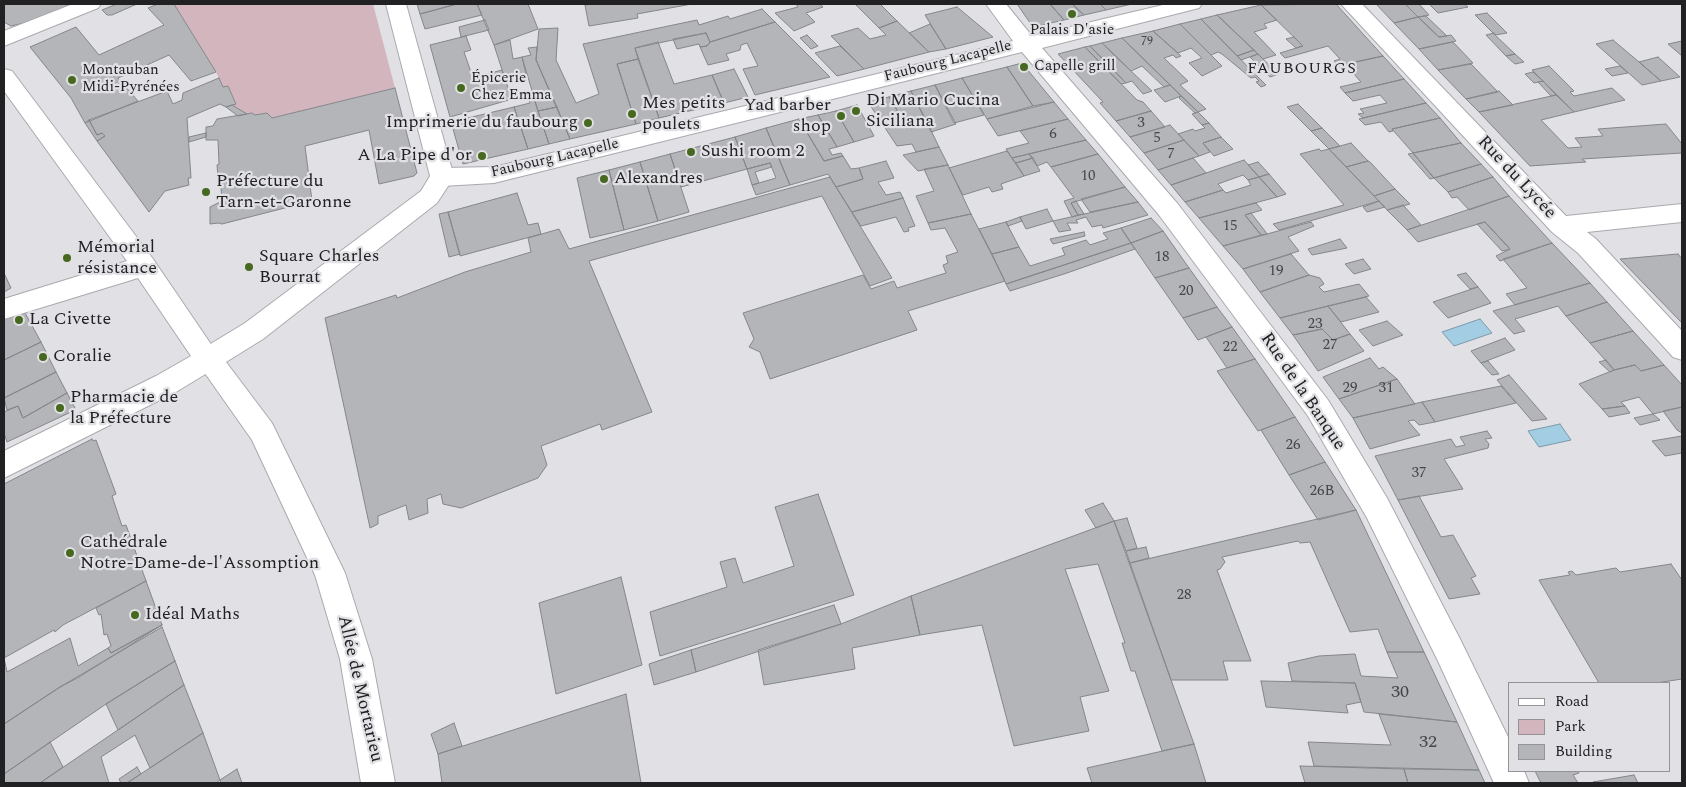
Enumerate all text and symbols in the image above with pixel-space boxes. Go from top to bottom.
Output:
marker: Palais D'asie [1066,8,1078,20]
place label: Palais D'asie [1030,22,1114,40]
house number: 79 [1141,36,1153,50]
street label: Faubourg Lacapelle [882,37,1014,87]
place label: Capelle grill [1034,58,1115,76]
district label: FAUBOURGS [1246,60,1358,80]
marker: Capelle grill [1018,61,1030,73]
place label: Montauban Midi-Pyrénées [82,62,180,97]
place label: Épicerie Chez Emma [471,70,552,105]
marker: Montauban Midi-Pyrénées [66,74,78,86]
marker: Épicerie Chez Emma [455,82,467,94]
place label: Di Mario Cucina Siciliana [866,90,1000,132]
place label: Mes petits poulets [642,93,725,136]
place label: Yad barber shop [744,95,831,138]
marker: Di Mario Cucina Siciliana [850,105,862,117]
marker: Mes petits poulets [626,108,638,120]
marker: Yad barber shop [835,110,847,122]
place label: Imprimerie du faubourg [386,112,578,134]
house number: 3 [1137,115,1145,133]
marker: Imprimerie du faubourg [582,117,594,129]
house number: 6 [1049,126,1057,144]
house number: 5 [1153,130,1161,148]
street label: Rue du Lycée [1472,132,1560,224]
street label: Faubourg Lacapelle [489,136,621,182]
place label: Sushi room 2 [701,141,805,163]
place label: A La Pipe d'or [357,145,472,167]
marker: Sushi room 2 [685,146,697,158]
house number: 7 [1167,146,1175,164]
marker: A La Pipe d'or [476,150,488,162]
place label: Alexandres [614,168,703,190]
house number: 10 [1081,168,1095,186]
place label: Préfecture du Tarn-et-Garonne [216,171,351,213]
marker: Alexandres [598,173,610,185]
marker: Préfecture du Tarn-et-Garonne [200,186,212,198]
house number: 15 [1223,218,1237,236]
place label: Mémorial résistance [77,237,157,280]
place label: Square Charles Bourrat [259,246,379,288]
house number: 18 [1155,249,1169,267]
marker: Mémorial résistance [61,252,73,264]
marker: Square Charles Bourrat [243,261,255,273]
house number: 19 [1269,263,1283,281]
house number: 20 [1179,283,1193,301]
place label: La Civette [29,309,111,331]
marker: La Civette [13,314,25,326]
house number: 23 [1308,316,1322,334]
street label: Rue de la Banque [1255,329,1349,455]
house number: 27 [1323,337,1337,355]
house number: 22 [1223,339,1237,357]
place label: Coralie [53,346,111,368]
marker: Coralie [37,351,49,363]
house number: 29 [1343,380,1357,398]
house number: 31 [1379,380,1393,398]
place label: Pharmacie de la Préfecture [70,387,178,429]
marker: Pharmacie de la Préfecture [54,402,66,414]
house number: 26 [1286,437,1300,455]
house number: 37 [1412,465,1426,483]
house number: 26B [1310,483,1334,501]
place label: Cathédrale Notre-Dame-de-l'Assomption [80,532,319,574]
marker: Cathédrale Notre-Dame-de-l'Assomption [64,547,76,559]
house number: 28 [1177,587,1191,605]
place label: Idéal Maths [145,604,240,626]
marker: Idéal Maths [129,609,141,621]
street label: Allée de Mortarieu [332,613,386,765]
house number: 30 [1391,682,1409,704]
legend [1508,682,1671,772]
text: Road [1555,690,1589,713]
text: Park [1555,715,1586,738]
house number: 32 [1419,732,1437,754]
text: Building [1555,740,1612,763]

